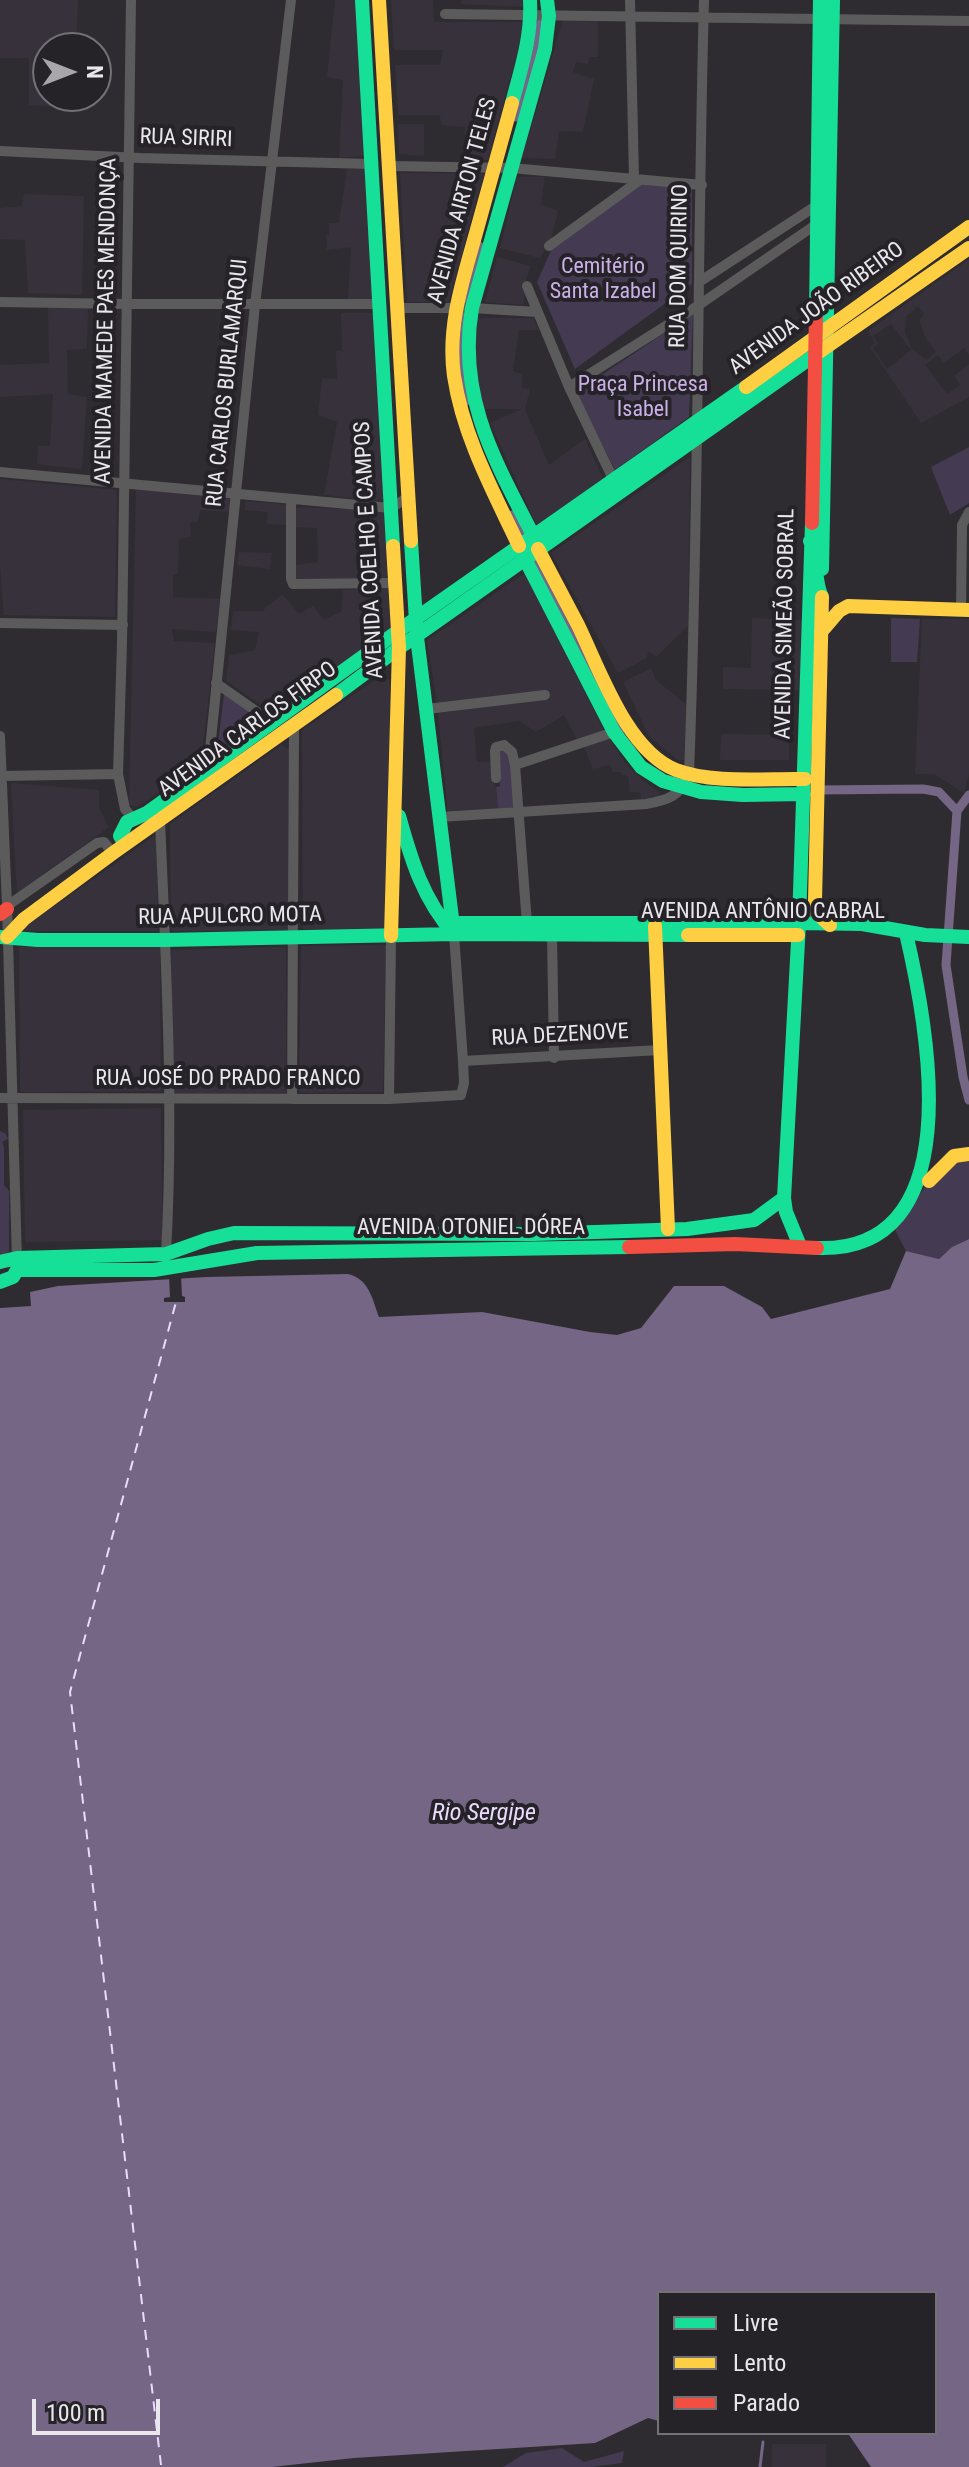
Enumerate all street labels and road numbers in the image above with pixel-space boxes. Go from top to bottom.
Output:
street label: AVENIDA AIRTON TELES [423,95,503,307]
street label: RUA SIRIRI [139,124,233,154]
street label: AVENIDA MAMEDE PAES MENDONÇA [91,158,123,484]
street label: RUA DOM QUIRINO [665,184,695,348]
street label: AVENIDA JOÃO RIBEIRO [725,237,909,381]
street label: RUA CARLOS BURLAMARQUI [202,258,254,508]
street label: AVENIDA COELHO E CAMPOS [350,421,390,679]
street label: AVENIDA SIMEÃO SOBRAL [771,508,801,740]
street label: AVENIDA CARLOS FIRPO [154,657,342,803]
street label: AVENIDA ANTÔNIO CABRAL [641,899,885,925]
street label: RUA APULCRO MOTA [138,902,322,932]
street label: RUA DEZENOVE [491,1019,629,1053]
street label: RUA JOSÉ DO PRADO FRANCO [95,1066,361,1092]
street label: AVENIDA OTONIEL DÓREA [357,1215,585,1241]

